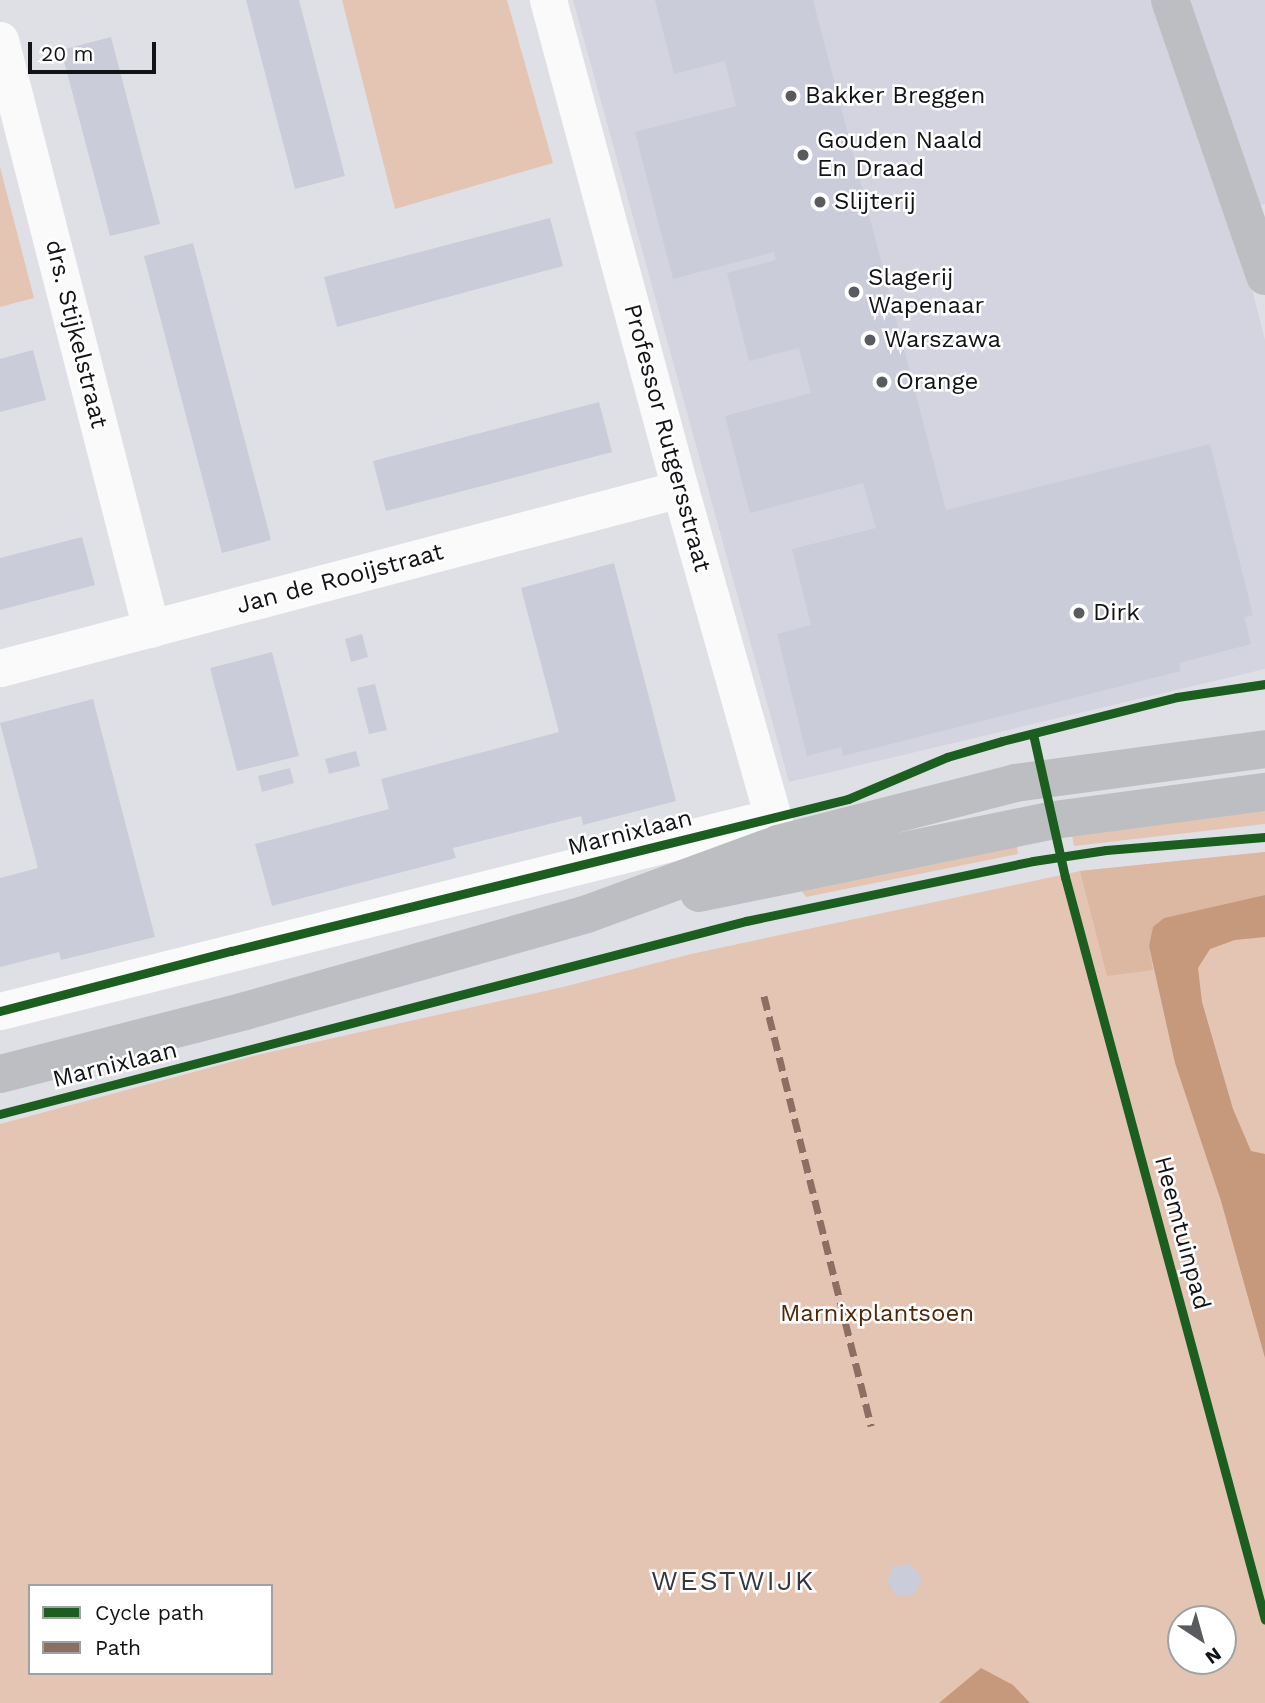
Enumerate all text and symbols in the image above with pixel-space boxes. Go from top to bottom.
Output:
scale bar [32,28,159,72]
text: 20 m [41,41,93,66]
place label: Bakker Breggen [805,82,986,110]
marker: Bakker Breggen [783,88,799,104]
place label: Gouden Naald En Draad [817,127,983,183]
marker: Gouden Naald En Draad [795,147,811,163]
place label: Slijterij [834,188,916,216]
marker: Slijterij [812,194,828,210]
street label: drs. Stijkelstraat [39,237,113,431]
place label: Slagerij Wapenaar [868,264,984,320]
marker: Slagerij Wapenaar [846,284,862,300]
street label: Professor Rutgersstraat [617,301,717,575]
place label: Warszawa [884,326,1001,354]
marker: Warszawa [862,332,878,348]
place label: Orange [896,368,978,396]
marker: Orange [874,374,890,390]
street label: Jan de Rooijstraat [233,538,447,620]
place label: Dirk [1093,599,1140,627]
marker: Dirk [1071,605,1087,621]
street label: Marnixlaan [565,804,695,862]
street label: Marnixlaan [50,1036,180,1094]
street label: Heemtuinpad [1148,1153,1216,1313]
park label: Marnixplantsoen [780,1300,974,1328]
district label: WESTWIJK [652,1564,814,1598]
legend [28,1584,273,1675]
text: Cycle path [95,1600,204,1625]
north arrow [1167,1605,1237,1675]
text: Path [95,1635,141,1660]
text: N [1201,1642,1226,1669]

